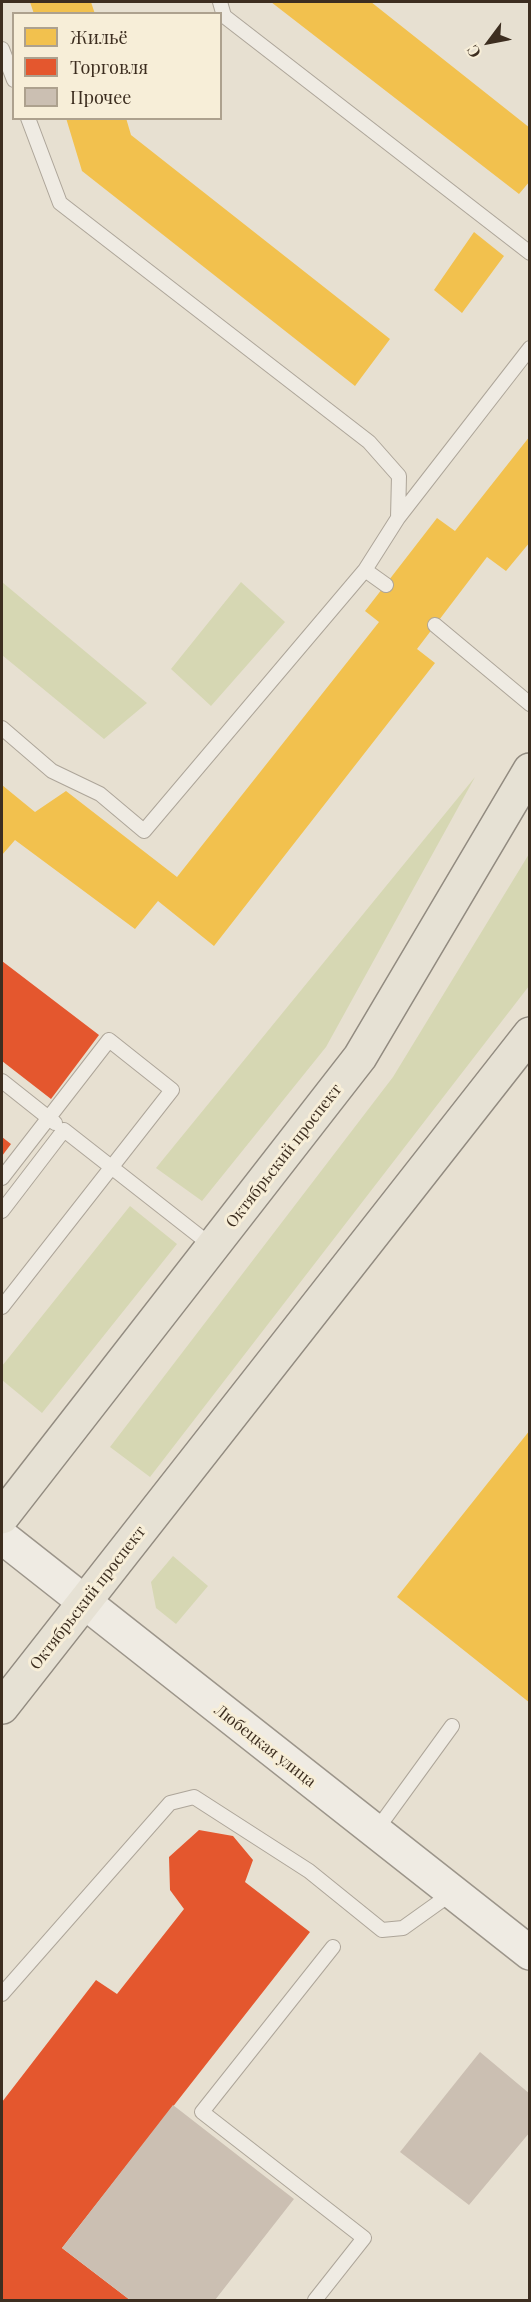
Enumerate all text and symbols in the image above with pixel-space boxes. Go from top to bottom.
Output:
legend [12,12,222,120]
north arrow [459,12,519,72]
text: Жильё [70,25,128,49]
text: С [461,41,485,62]
text: Торговля [70,55,148,79]
text: Прочее [70,85,131,109]
street label: Октябрьский проспект [222,1080,346,1232]
street label: Октябрьский проспект [26,1522,150,1674]
street label: Любецкая улица [210,1700,320,1792]

